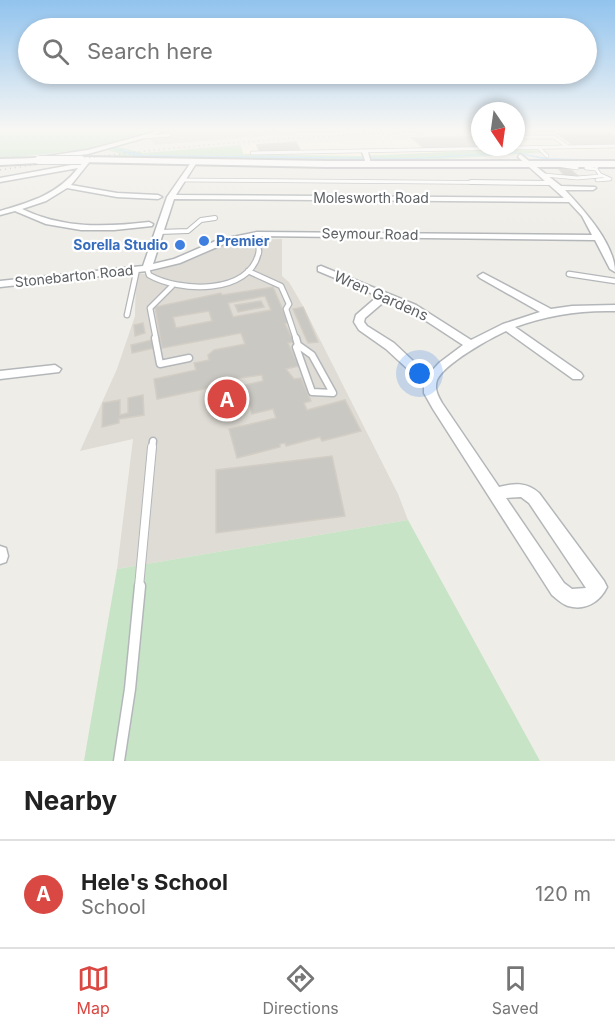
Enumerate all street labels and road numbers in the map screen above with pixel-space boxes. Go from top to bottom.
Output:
street label: Molesworth Road [313,189,429,206]
street label: Seymour Road [322,224,418,243]
street label: Stonebarton Road [14,261,134,290]
street label: Wren Gardens [331,266,431,325]

